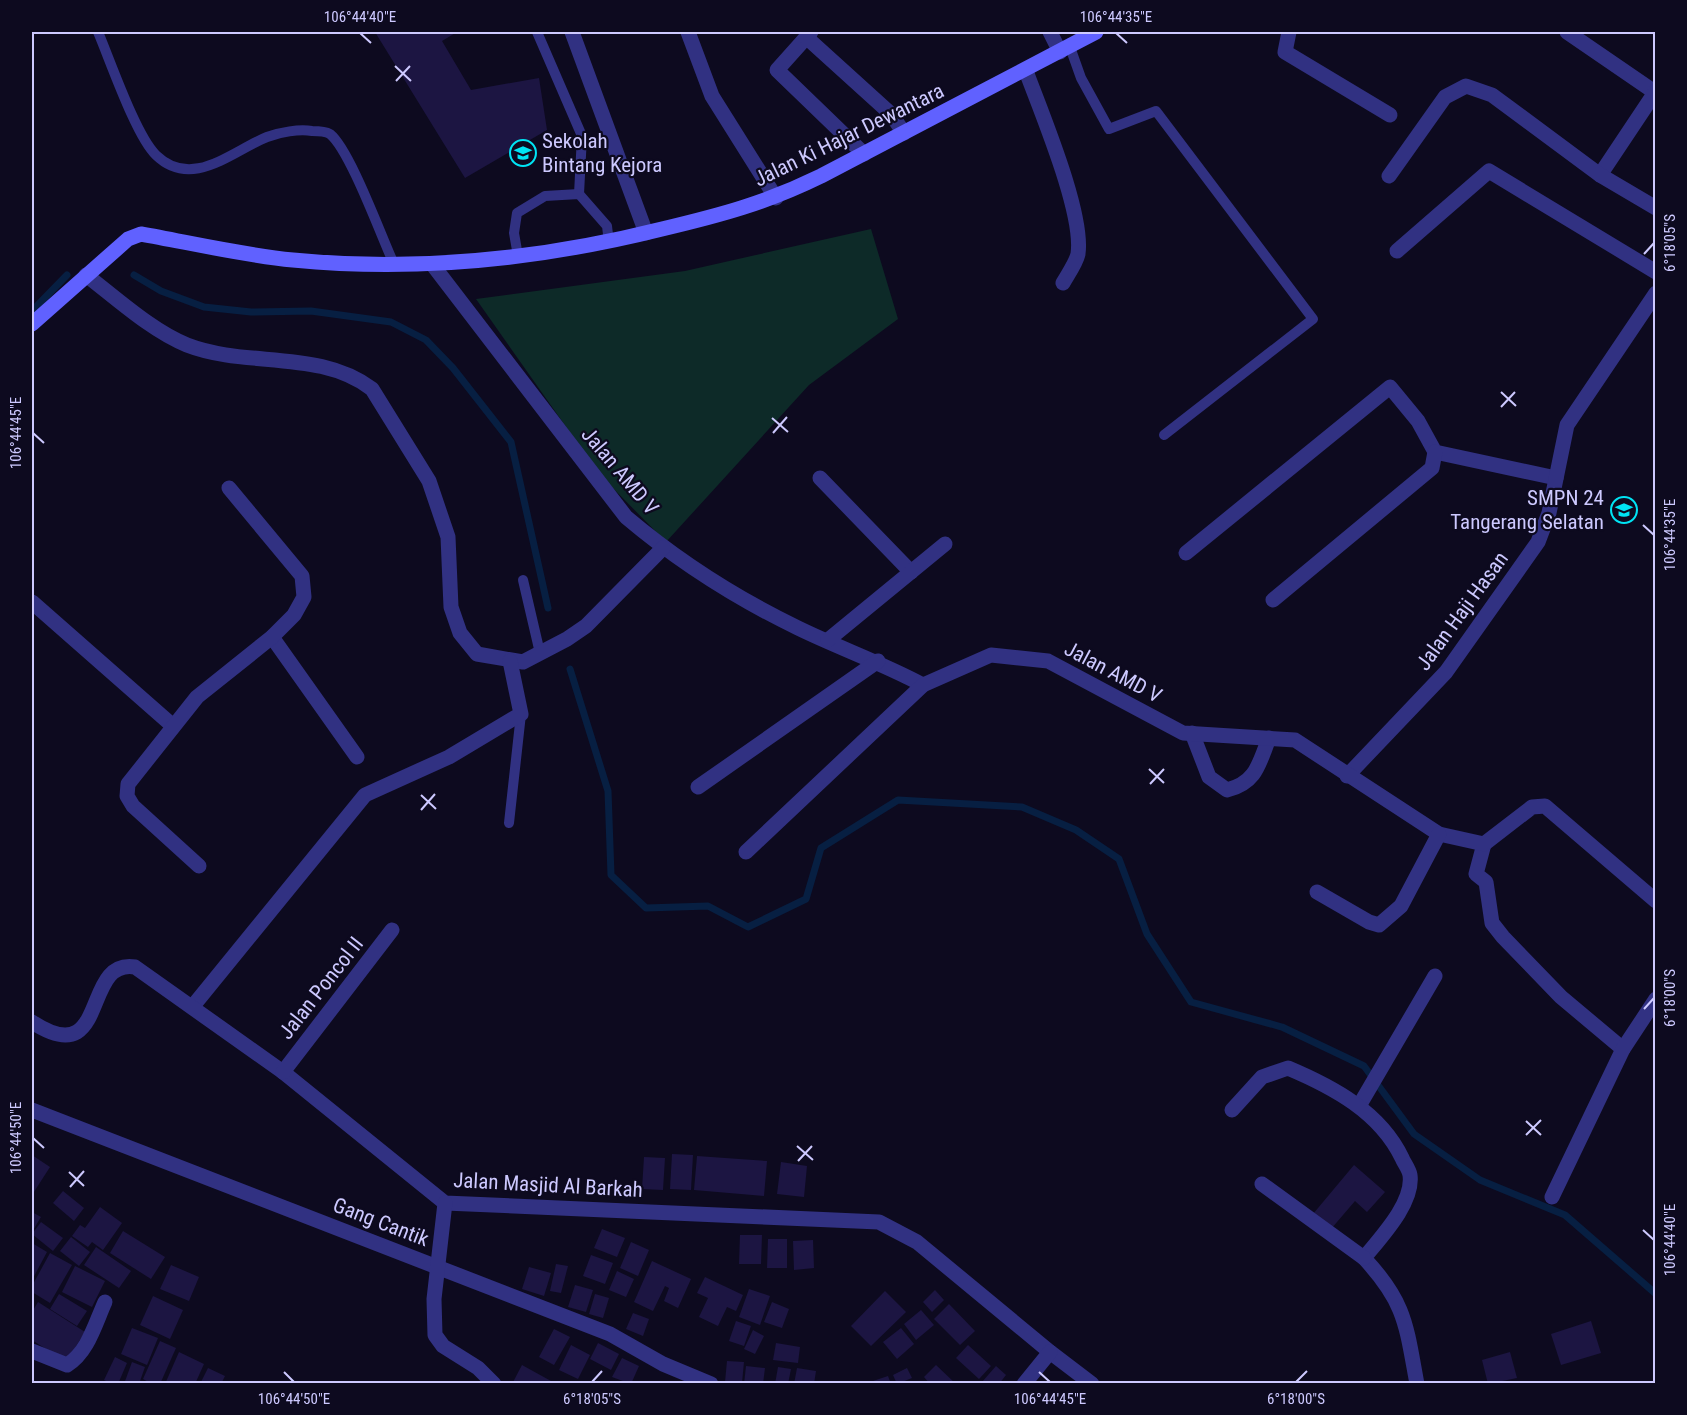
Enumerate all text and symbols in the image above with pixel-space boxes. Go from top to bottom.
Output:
text: 106°44'40"E [324,8,396,26]
text: 106°44'35"E [1080,8,1152,26]
street label: Jalan Ki Hajar Dewantara [750,79,948,191]
place label: Sekolah Bintang Kejora [542,129,662,177]
school or university icon: Sekolah Bintang Kejora [508,138,538,168]
text: 6°18'05"S [1661,214,1679,272]
text: 106°44'45"E [7,397,25,469]
street label: Jalan AMD V [577,422,664,520]
place label: SMPN 24 Tangerang Selatan [1450,486,1604,534]
school or university icon: SMPN 24 Tangerang Selatan [1609,495,1639,525]
text: 106°44'35"E [1661,499,1679,571]
street label: Jalan Haji Hasan [1411,547,1513,675]
street label: Jalan AMD V [1060,636,1166,708]
street label: Jalan Poncol II [274,932,368,1044]
text: 6°18'00"S [1661,969,1679,1027]
text: 106°44'50"E [7,1102,25,1174]
street label: Jalan Masjid Al Barkah [453,1168,643,1202]
street label: Gang Cantik [330,1193,433,1251]
text: 106°44'40"E [1661,1204,1679,1276]
text: 106°44'50"E [258,1390,330,1408]
text: 6°18'05"S [563,1390,621,1408]
text: 106°44'45"E [1014,1390,1086,1408]
text: 6°18'00"S [1267,1390,1325,1408]

